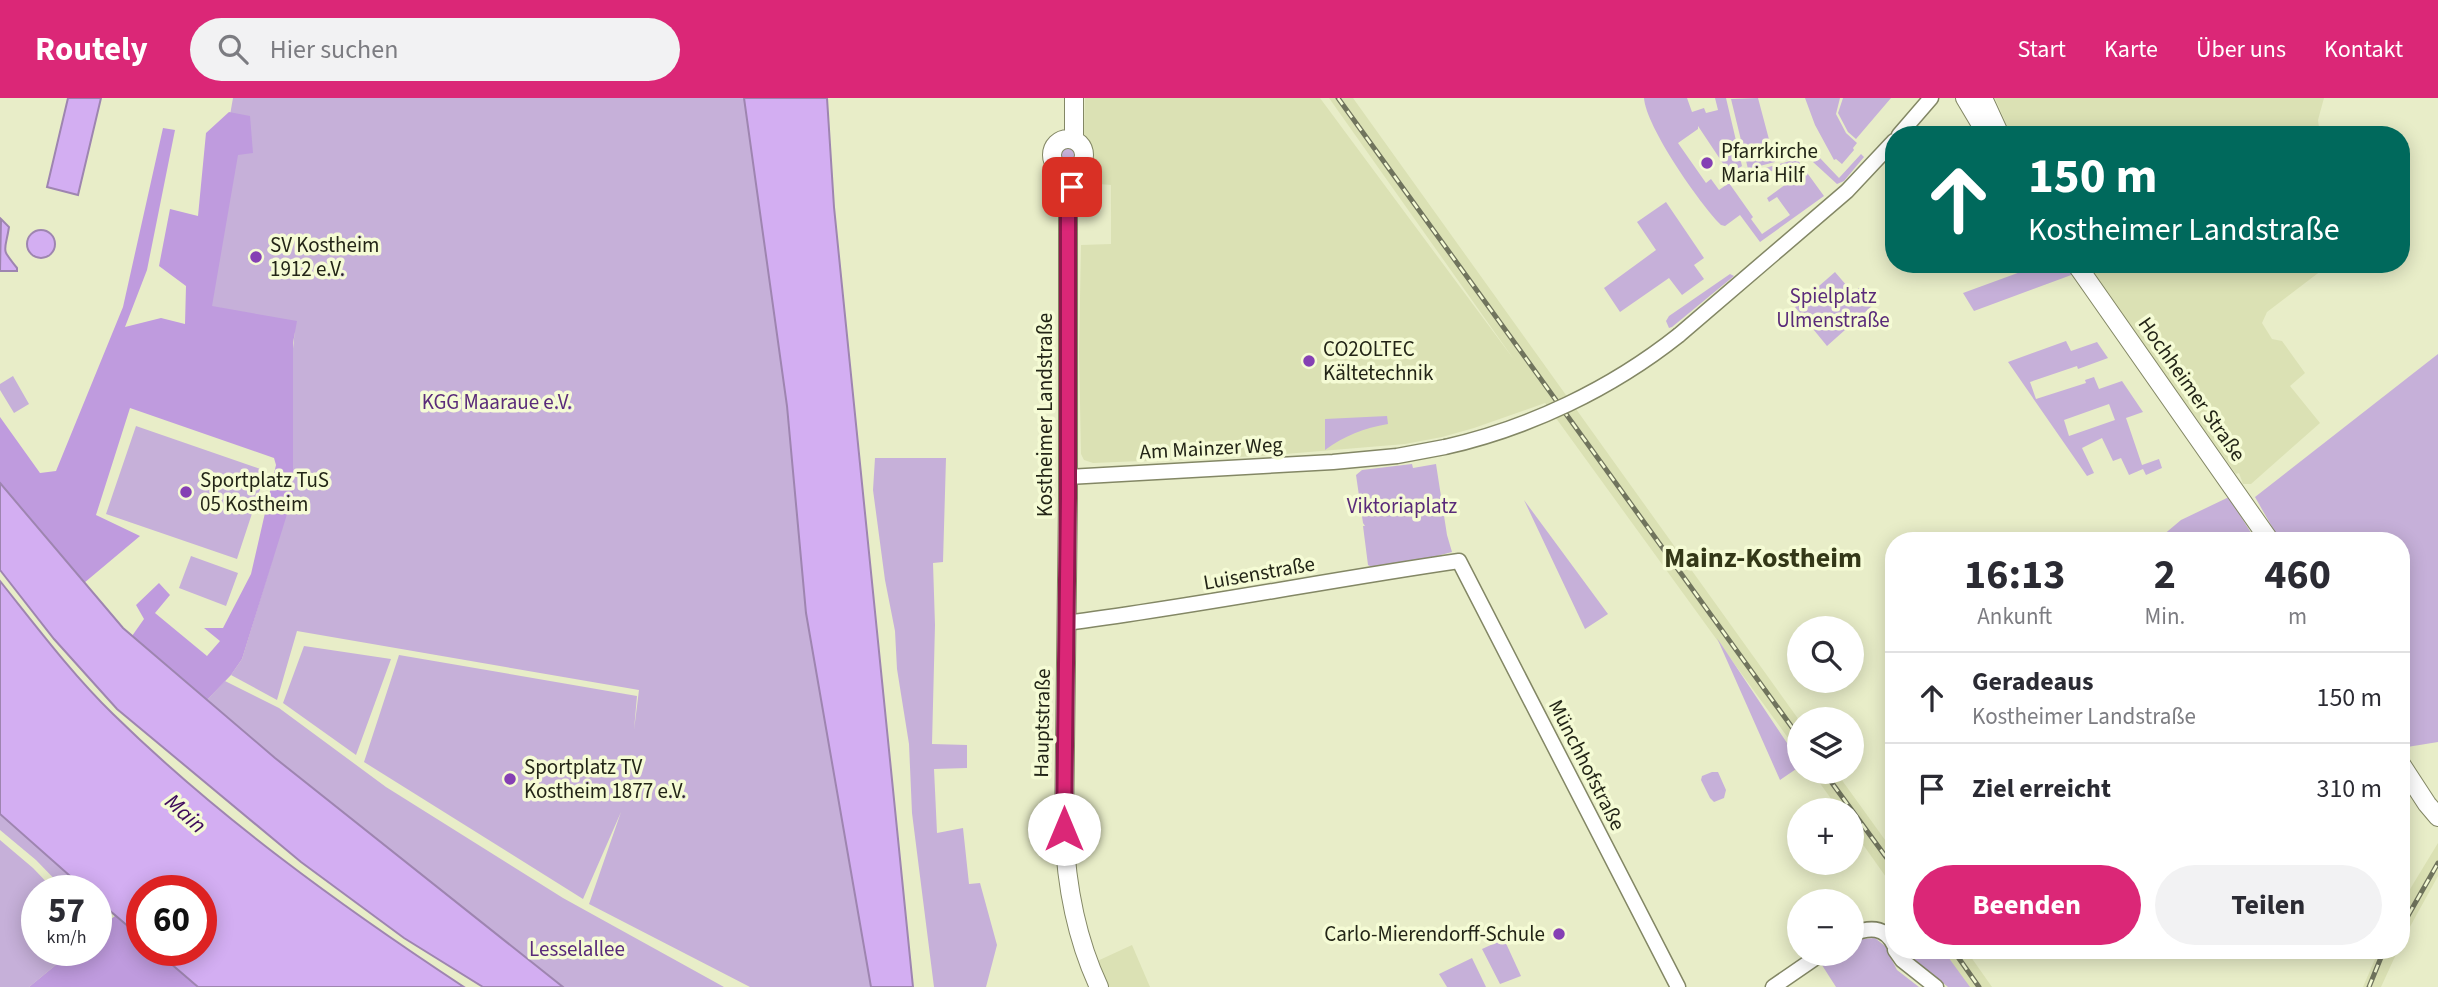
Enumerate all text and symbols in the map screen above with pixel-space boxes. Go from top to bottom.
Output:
search box [190,18,680,81]
text: Routely [35,26,148,73]
icon: search [214,30,252,68]
text: Hier suchen [270,31,398,68]
text: Start [2018,32,2066,67]
text: Karte [2104,32,2158,67]
text: Über uns [2196,32,2286,67]
text: Kontakt [2324,32,2403,67]
place label: Pfarrkirche Maria Hilf [1721,136,1818,190]
text: 150 m [2028,142,2157,212]
icon: ahead [1913,154,2004,245]
marker: Pfarrkirche Maria Hilf [1699,155,1715,171]
pin [1042,157,1102,217]
icon: arrive [1053,168,1091,206]
text: Kostheimer Landstraße [2028,207,2340,253]
place label: SV Kostheim 1912 e.V. [270,230,379,284]
marker: SV Kostheim 1912 e.V. [248,249,264,265]
park label: Spielplatz Ulmenstraße [1776,281,1890,335]
street label: Hochheimer Straße [2131,311,2253,467]
street label: Kostheimer Landstraße [1030,313,1060,517]
place label: CO2OLTEC Kältetechnik [1323,334,1434,388]
marker: CO2OLTEC Kältetechnik [1301,353,1317,369]
park label: KGG Maaraue e.V. [422,387,572,417]
street label: Am Mainzer Weg [1139,429,1284,467]
place label: Sportplatz TuS 05 Kostheim [200,465,329,519]
marker: Sportplatz TuS 05 Kostheim [178,484,194,500]
park label: Viktoriaplatz [1347,491,1457,521]
district label: Mainz-Kostheim [1664,538,1862,578]
text: 16:13 [1964,545,2065,605]
text: 2 [2154,545,2176,605]
text: 460 [2264,545,2331,605]
street label: Luisenstraße [1201,548,1317,598]
text: Ankunft [1977,600,2052,633]
text: Min. [2145,600,2185,633]
text: m [2288,600,2307,633]
map controls [1787,616,1864,966]
button: search [1787,616,1864,693]
text: Geradeaus [1972,663,2093,700]
street label: Hauptstraße [1026,668,1058,778]
icon: ahead [1913,679,1951,717]
text: 150 m [2316,679,2382,716]
street label: Münchhofstraße [1541,694,1633,836]
text: Kostheimer Landstraße [1972,700,2196,733]
button: layers [1787,707,1864,784]
place label: Sportplatz TV Kostheim 1877 e.V. [524,752,686,806]
icon: arrive [1913,770,1951,808]
text: Ziel erreicht [1972,770,2111,807]
text: 310 m [2316,770,2382,807]
marker: Sportplatz TV Kostheim 1877 e.V. [502,771,518,787]
water label: Main [158,786,214,841]
position arrow [1027,792,1101,866]
button: + [1787,798,1864,875]
button: Beenden [1913,865,2141,945]
button: Teilen [2155,865,2382,945]
speed limit sign: 60 [126,875,217,966]
text: 57 [48,886,85,936]
button: − [1787,889,1864,966]
place label: Carlo-Mierendorff-Schule [1324,919,1545,949]
text: km/h [47,925,86,950]
marker: Carlo-Mierendorff-Schule [1551,926,1567,942]
park label: Lesselallee [529,934,625,964]

